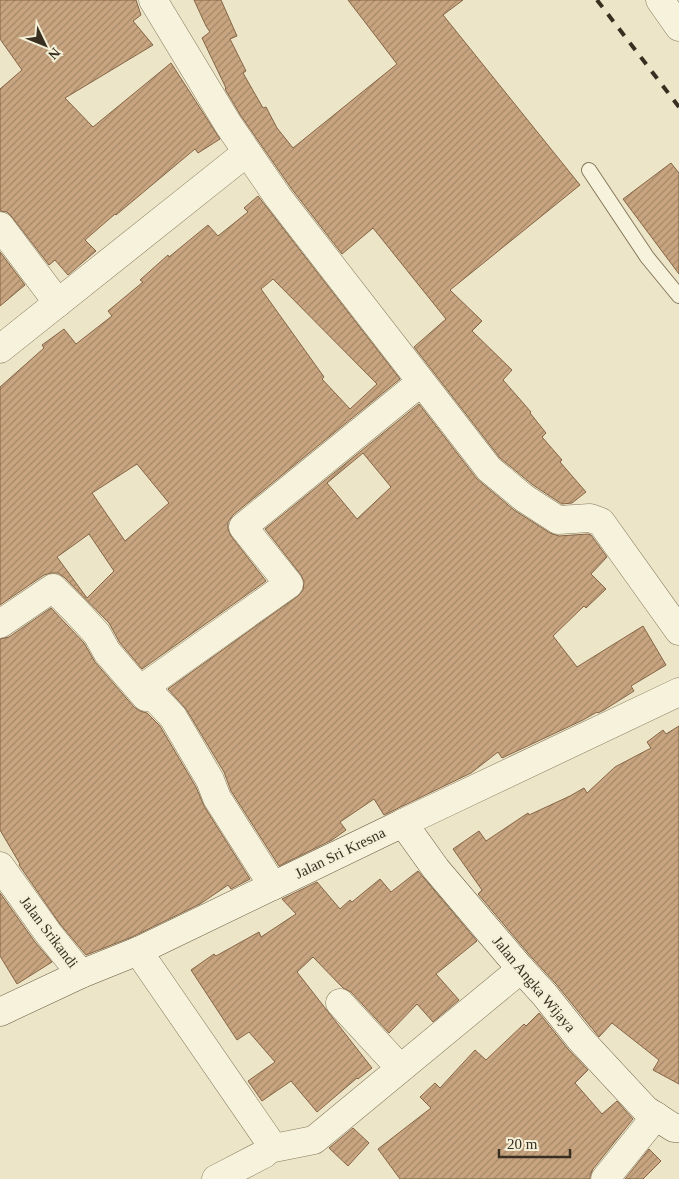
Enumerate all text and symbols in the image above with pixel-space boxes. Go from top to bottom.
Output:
north arrow [20,20,70,70]
text: N [45,45,63,62]
street label: Jalan Sri Kresna [292,824,388,882]
street label: Jalan Srikandi [17,893,81,971]
street label: Jalan Angka Wijaya [489,933,579,1035]
scale bar [499,1126,570,1158]
text: 20 m [507,1136,538,1152]

